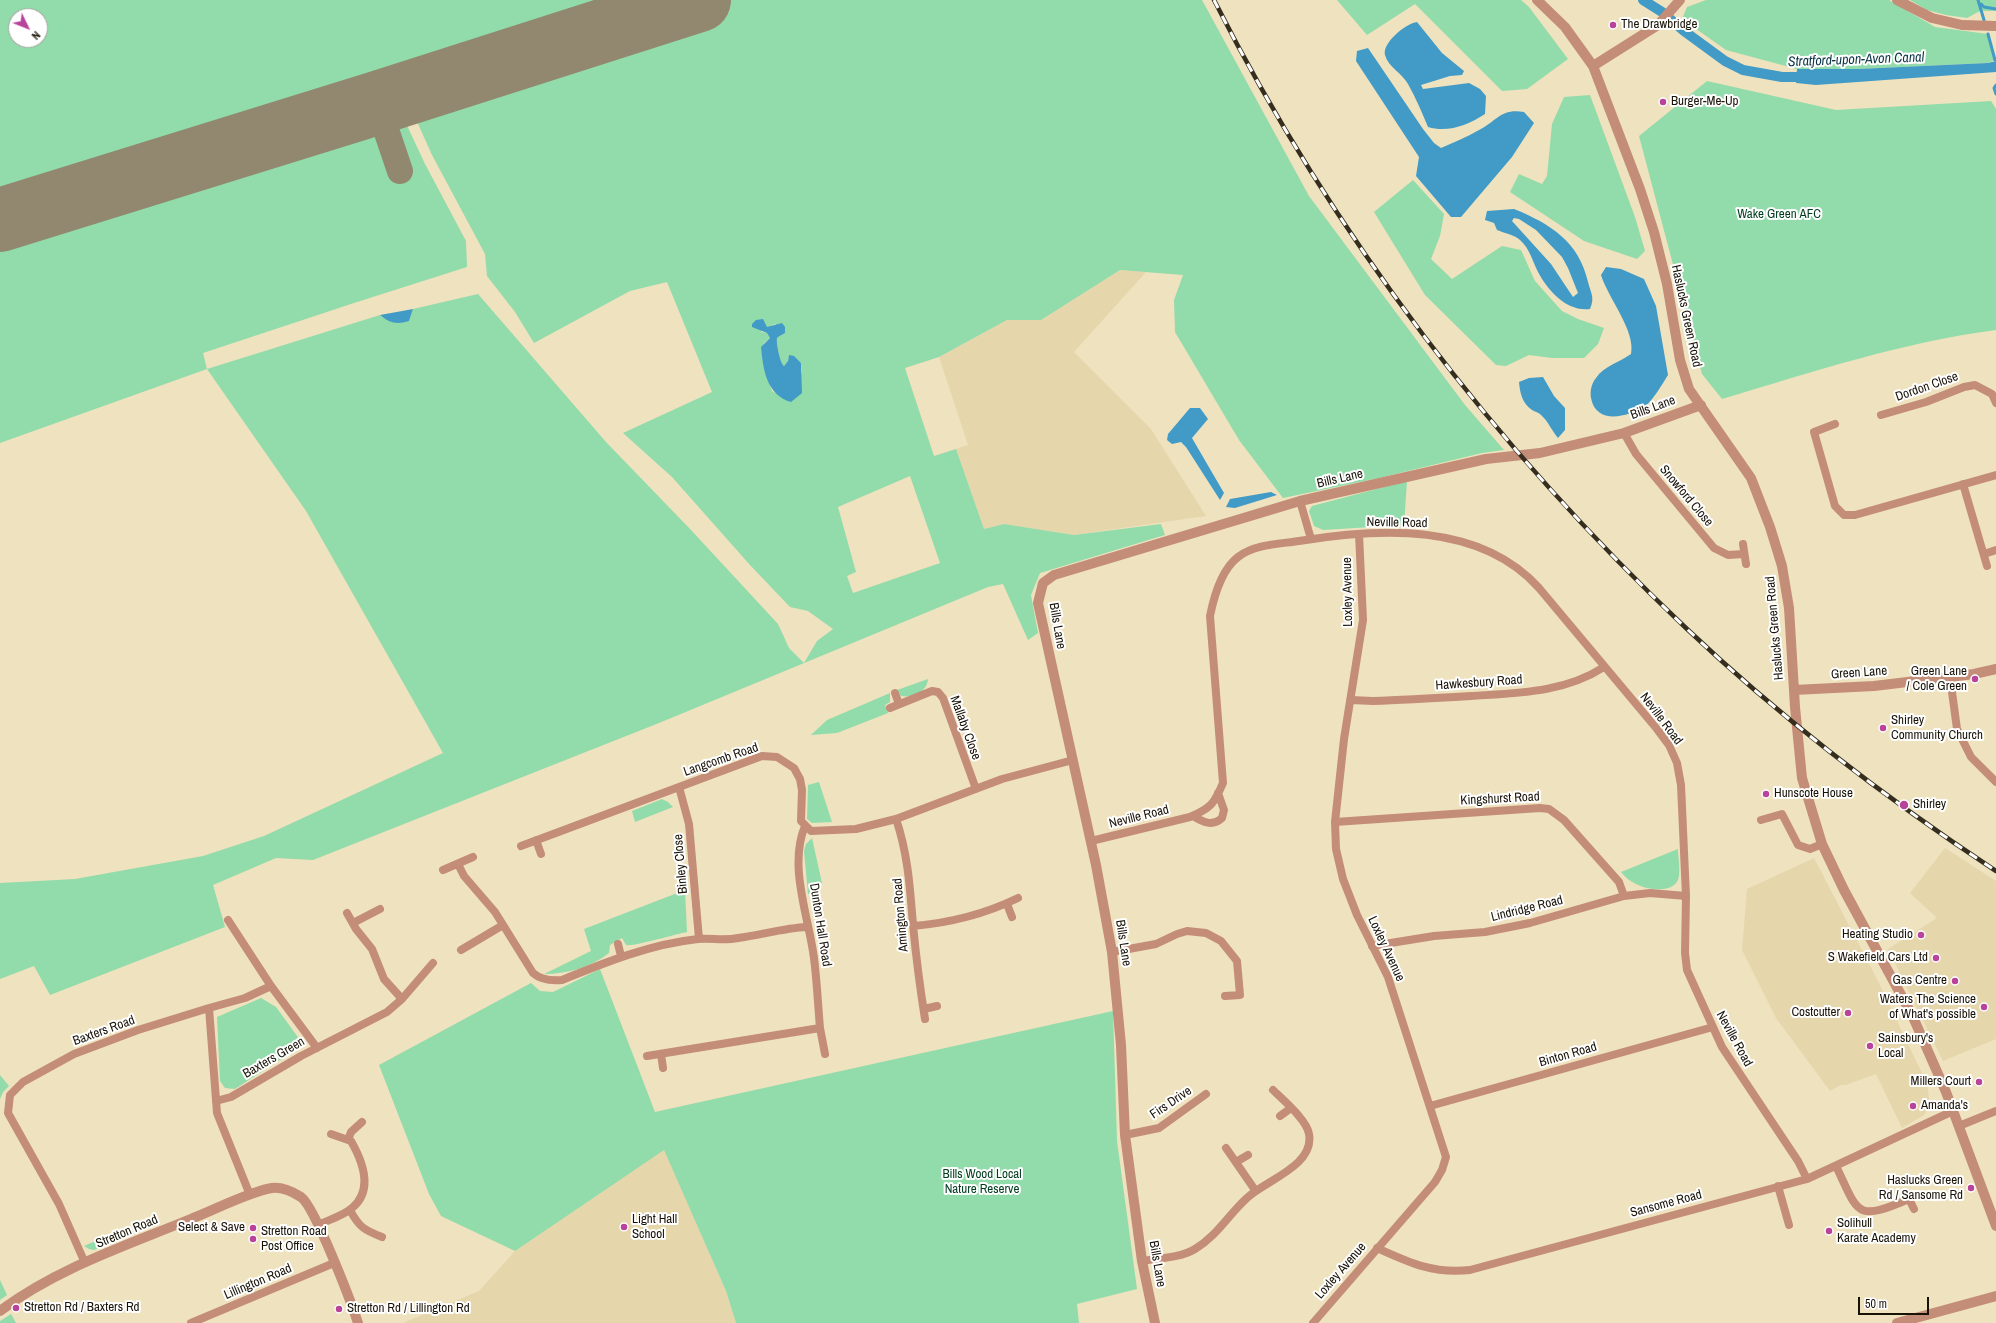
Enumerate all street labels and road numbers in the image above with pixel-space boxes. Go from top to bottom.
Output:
street label: Haslucks Green Road [1668,263,1704,369]
street label: Dordon Close [1894,369,1960,405]
street label: Bills Lane [1628,393,1678,423]
street label: Snowford Close [1656,462,1716,530]
street label: Bills Lane [1315,466,1365,492]
street label: Neville Road [1366,515,1428,531]
street label: Loxley Avenue [1340,557,1356,627]
street label: Haslucks Green Road [1763,575,1787,681]
street label: Bills Lane [1045,602,1069,650]
street label: Green Lane [1830,663,1888,683]
street label: Hawkesbury Road [1435,672,1523,694]
street label: Neville Road [1636,690,1686,748]
street label: Mallaby Close [946,694,984,762]
street label: Langcomb Road [681,740,761,780]
street label: Kingshurst Road [1460,789,1540,809]
street label: Neville Road [1108,802,1170,832]
street label: Binley Close [671,834,691,894]
street label: Amington Road [890,877,912,953]
street label: Dunton Hall Road [806,882,834,968]
street label: Lindridge Road [1489,893,1565,925]
street label: Loxley Avenue [1364,914,1408,984]
street label: Bills Lane [1112,919,1134,967]
street label: Neville Road [1712,1009,1756,1069]
street label: Baxters Road [71,1013,137,1049]
street label: Baxters Green [240,1034,308,1082]
street label: Binton Road [1537,1039,1599,1071]
street label: Firs Drive [1147,1083,1195,1123]
street label: Sansome Road [1628,1187,1704,1221]
street label: Stretton Road [94,1212,160,1252]
street label: Bills Lane [1145,1240,1169,1288]
street label: Loxley Avenue [1312,1240,1370,1302]
street label: Lillington Road [222,1261,294,1303]

